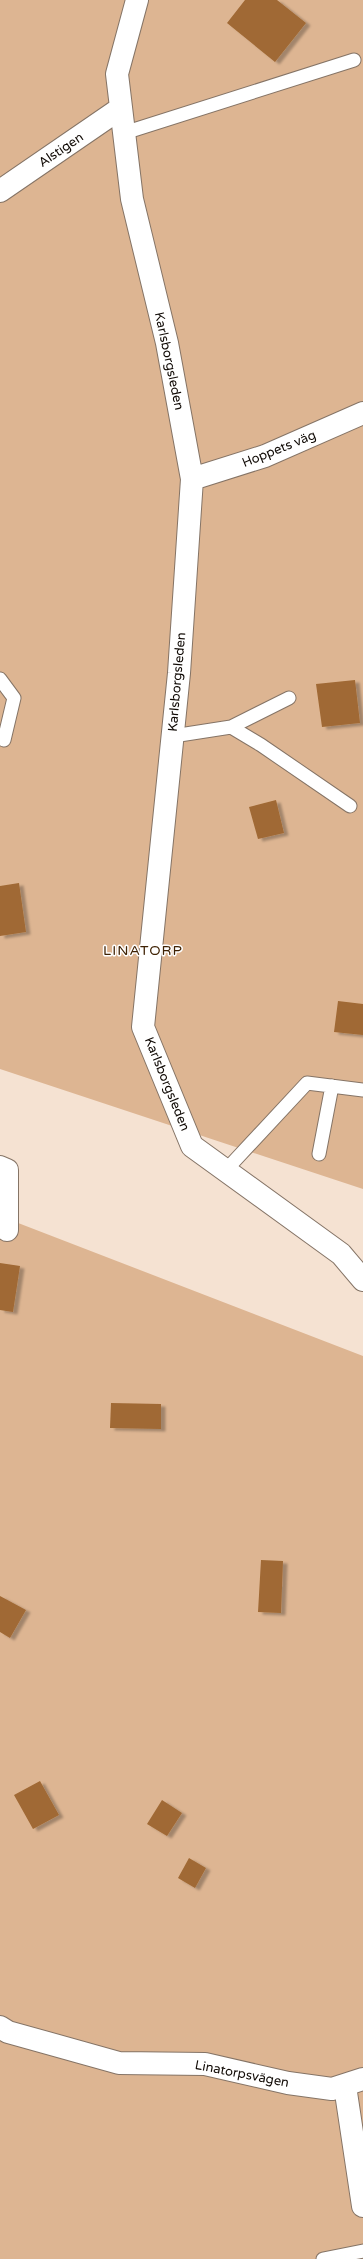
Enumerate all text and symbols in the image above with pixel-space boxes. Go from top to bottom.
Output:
street label: Alstigen [35,129,87,171]
street label: Karlsborgsleden [151,310,187,412]
street label: Hoppets väg [240,427,318,471]
street label: Karlsborgsleden [165,632,189,732]
district label: LINATORP [103,942,183,959]
street label: Karlsborgsleden [141,1035,193,1133]
street label: Linatorpsvägen [194,2057,290,2091]

